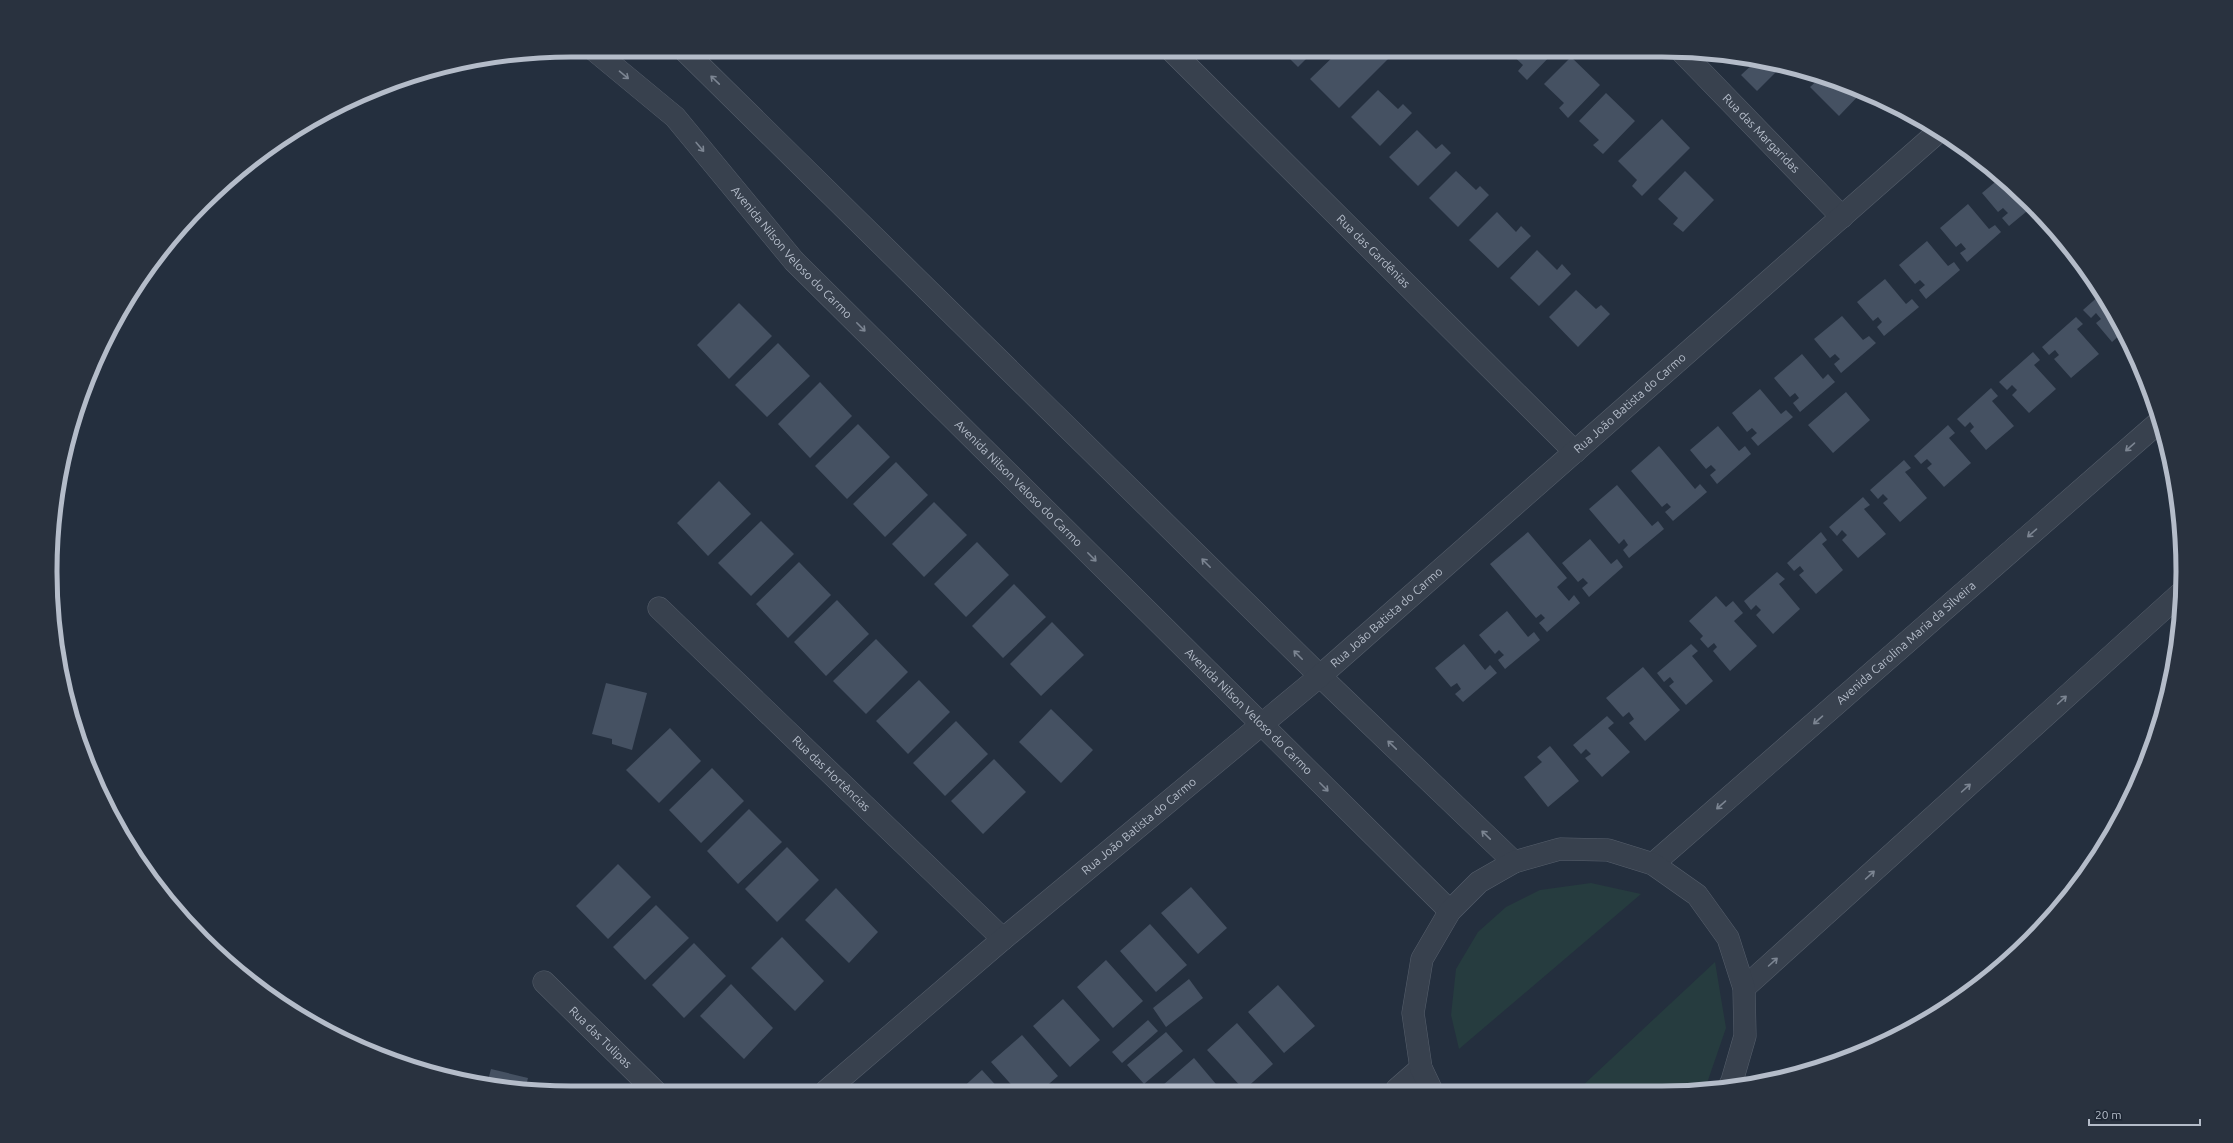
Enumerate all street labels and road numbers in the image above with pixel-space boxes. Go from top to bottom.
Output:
street label: Rua das Margaridas [1720,91,1802,175]
street label: Avenida Nilson Veloso do Carmo [729,183,855,321]
street label: Rua das Gardênias [1334,212,1413,290]
street label: Rua João Batista do Carmo [1571,350,1688,456]
street label: Avenida Nilson Veloso do Carmo [953,417,1085,549]
street label: Rua João Batista do Carmo [1328,564,1445,670]
street label: Avenida Carolina Maria da Silveira [1834,578,1978,707]
street label: Avenida Nilson Veloso do Carmo [1183,645,1315,777]
street label: Rua das Hortências [790,733,873,814]
street label: Rua João Batista do Carmo [1079,775,1199,877]
street label: Rua das Tulipas [567,1004,635,1070]

